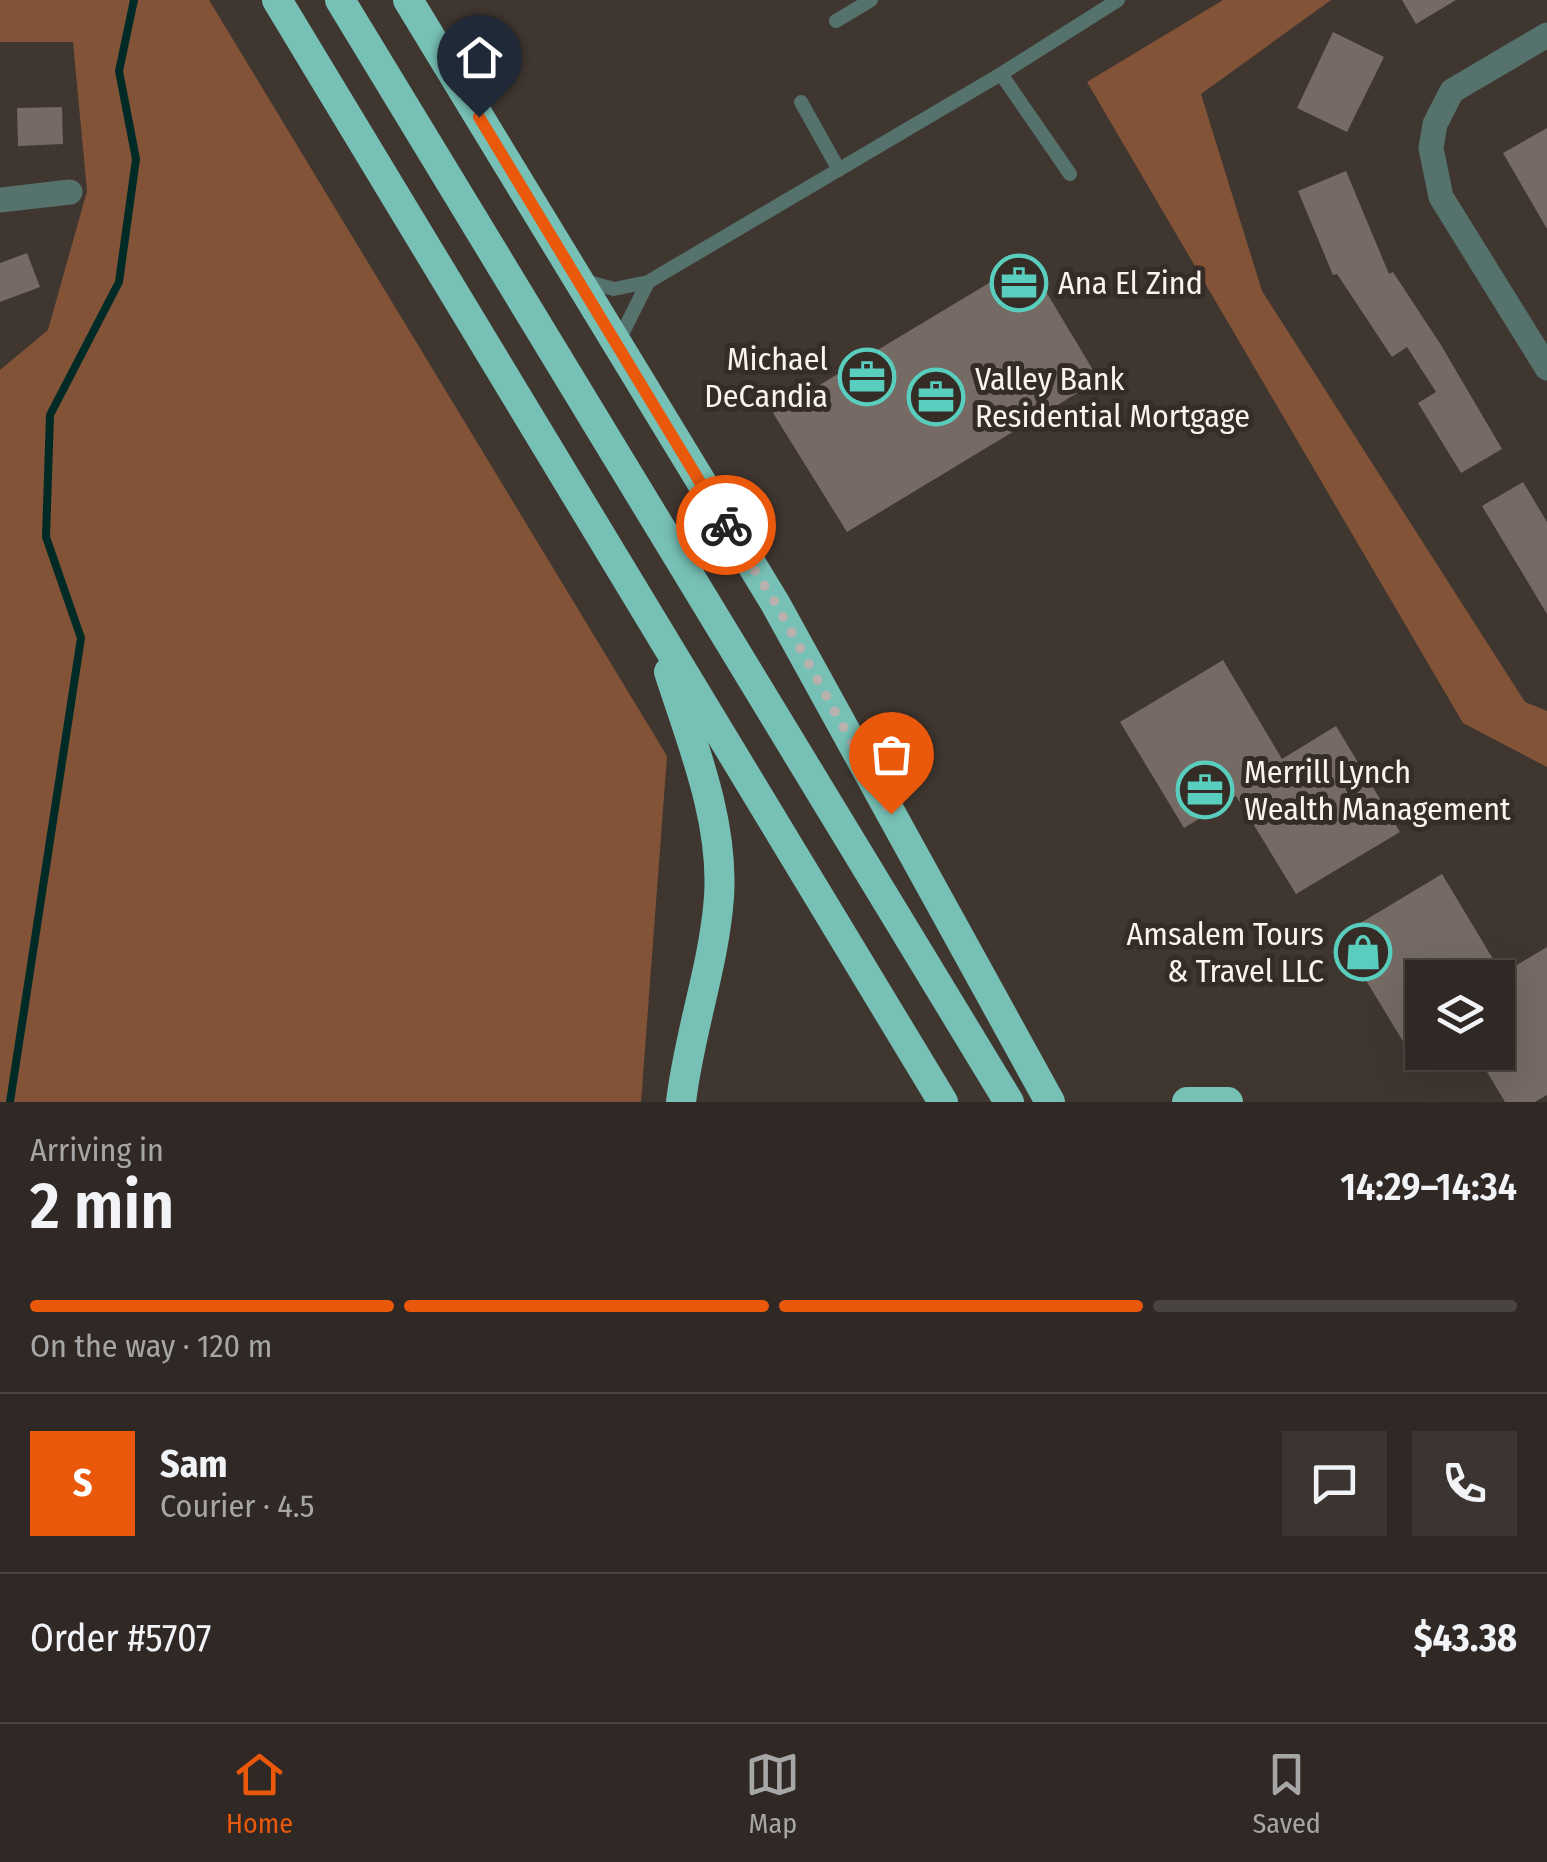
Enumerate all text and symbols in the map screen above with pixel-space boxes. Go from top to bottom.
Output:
pin [437,15,522,118]
icon: home [452,30,507,85]
office icon: Ana El Zind [989,253,1049,313]
place label: Ana El Zind [1058,264,1203,302]
place label: Michael DeCandia [704,340,828,415]
office icon: Michael DeCandia [837,347,897,407]
place label: Valley Bank Residential Mortgage [975,360,1250,435]
office icon: Valley Bank Residential Mortgage [906,367,966,427]
courier [676,475,776,575]
icon: bike [699,498,754,553]
pin [849,712,934,815]
icon: bag [864,727,919,782]
place label: Merrill Lynch Wealth Management [1244,753,1511,828]
office icon: Merrill Lynch Wealth Management [1175,760,1235,820]
place label: Amsalem Tours & Travel LLC [1127,915,1324,990]
shop icon: Amsalem Tours & Travel LLC [1333,922,1393,982]
map controls [1405,960,1515,1070]
button: layers [1405,960,1515,1070]
text: Arriving in [30,1131,164,1169]
text: 14:29–14:34 [1340,1164,1517,1210]
text: 2 min [30,1167,174,1245]
text: On the way · 120 m [30,1327,272,1365]
button: chat [1282,1431,1387,1536]
button: phone [1412,1431,1517,1536]
text: Sam [160,1441,228,1487]
text: S [73,1460,92,1506]
text: Courier · 4.5 [160,1487,315,1525]
text: Order #5707 [30,1615,211,1661]
text: $43.38 [1414,1615,1517,1661]
tab: Home [226,1747,293,1840]
tab: Map [745,1747,800,1840]
tab: Saved [1252,1747,1321,1840]

